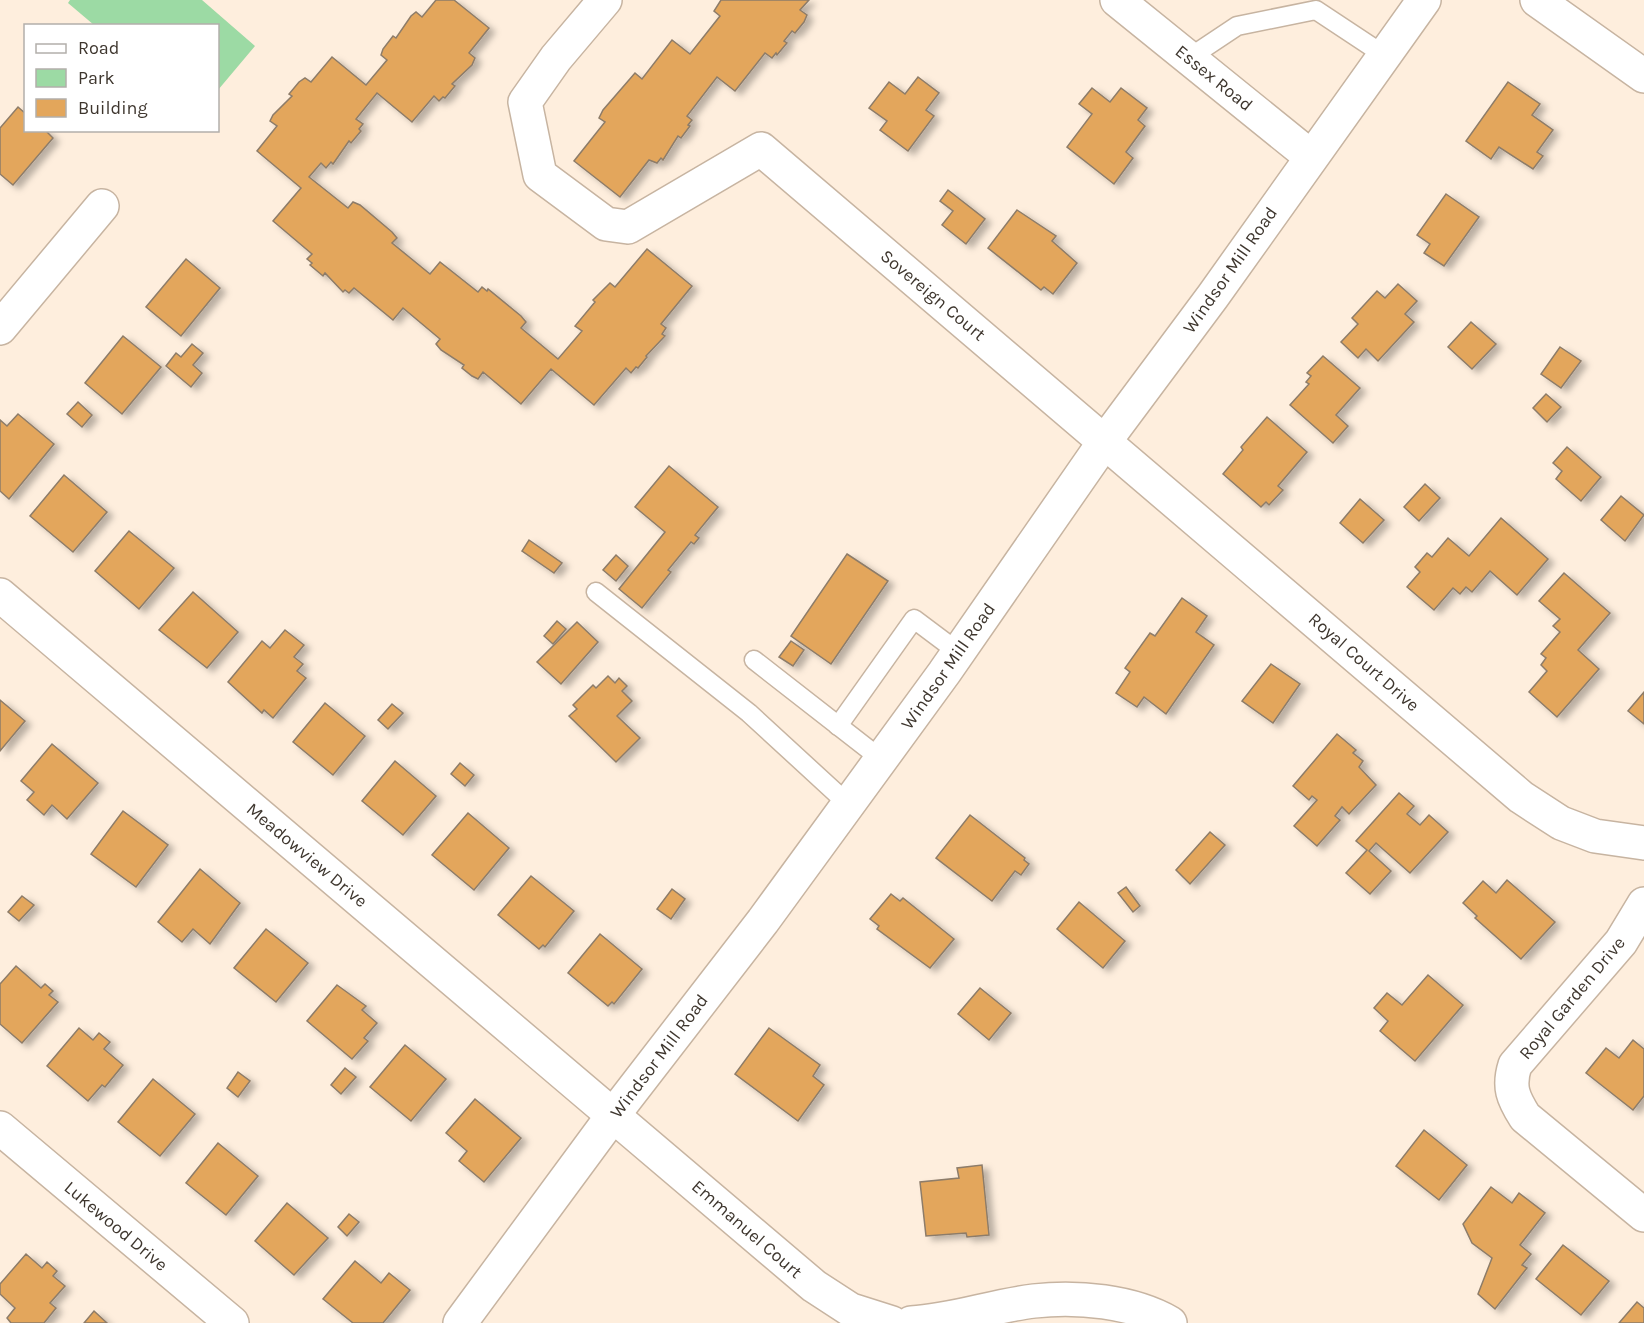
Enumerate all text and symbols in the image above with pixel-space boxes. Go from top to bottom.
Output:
legend [24,24,219,132]
text: Road [78,37,119,59]
street label: Essex Road [1171,40,1257,116]
text: Park [78,67,115,89]
text: Building [78,97,148,119]
street label: Windsor Mill Road [1178,202,1282,338]
street label: Sovereign Court [876,245,990,346]
street label: Windsor Mill Road [896,598,1000,734]
street label: Royal Court Drive [1304,608,1424,716]
street label: Meadowview Drive [242,798,372,912]
street label: Royal Garden Drive [1514,932,1630,1064]
street label: Windsor Mill Road [605,990,713,1122]
street label: Emmanuel Court [687,1175,807,1283]
street label: Lukewood Drive [60,1176,172,1276]

